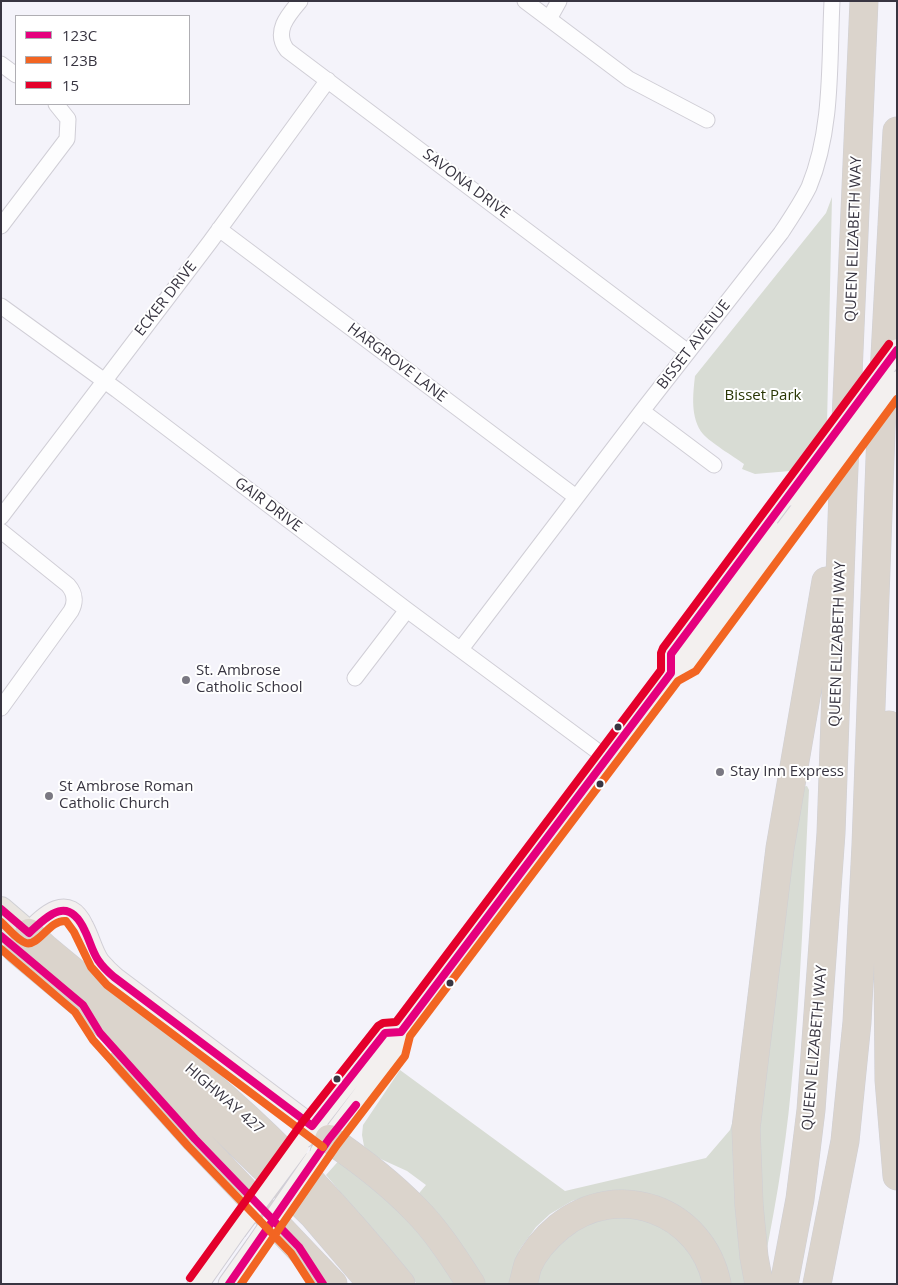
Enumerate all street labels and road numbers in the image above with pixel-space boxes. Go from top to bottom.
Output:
street label: SAVONA DRIVE [419,145,513,223]
street label: QUEEN ELIZABETH WAY [842,156,866,322]
street label: ECKER DRIVE [131,258,201,340]
street label: BISSET AVENUE [654,297,734,393]
street label: HARGROVE LANE [344,320,450,406]
street label: GAIR DRIVE [231,474,305,536]
street label: QUEEN ELIZABETH WAY [826,561,850,727]
street label: QUEEN ELIZABETH WAY [799,965,831,1131]
street label: HIGHWAY 427 [181,1060,267,1138]

